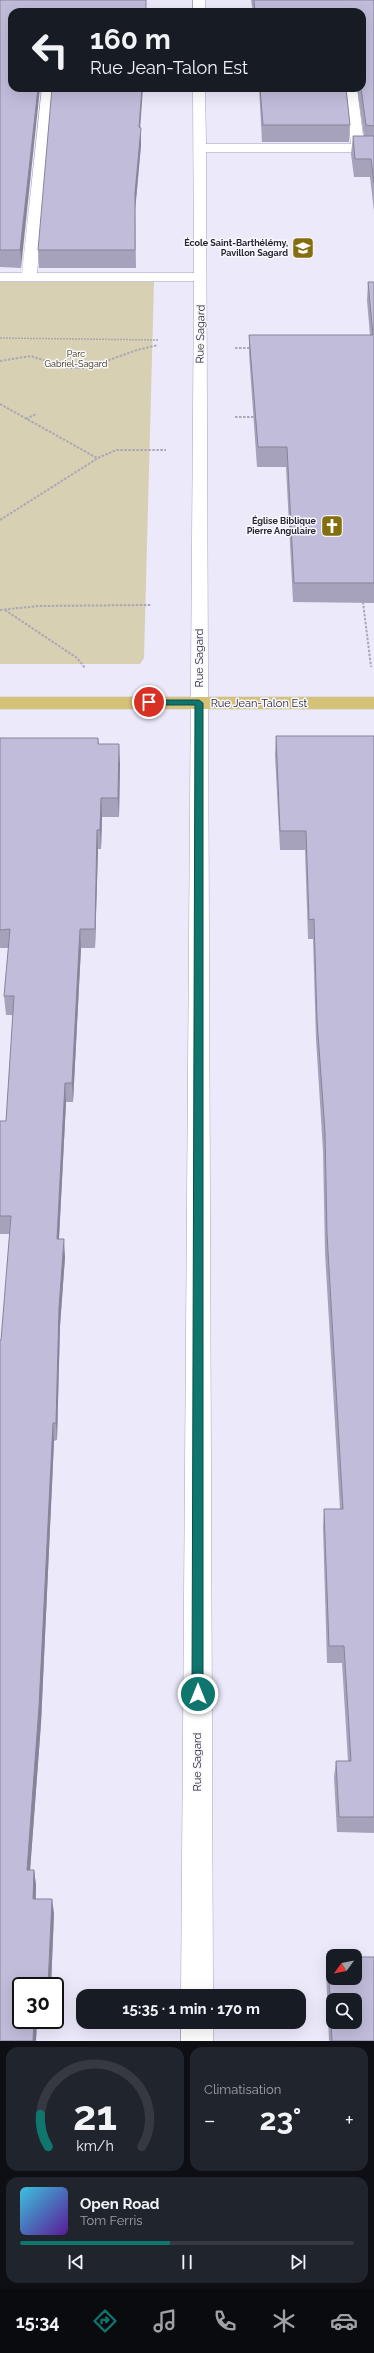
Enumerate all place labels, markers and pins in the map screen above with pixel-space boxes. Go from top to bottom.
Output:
school or university icon: École Saint-Barthélémy, Pavillon Sagard [290,235,316,261]
place label: École Saint-Barthélémy, Pavillon Sagard [184,237,288,258]
church icon: Église Biblique Pierre Angulaire [319,513,345,539]
place label: Église Biblique Pierre Angulaire [247,515,317,536]
pin [132,685,166,719]

